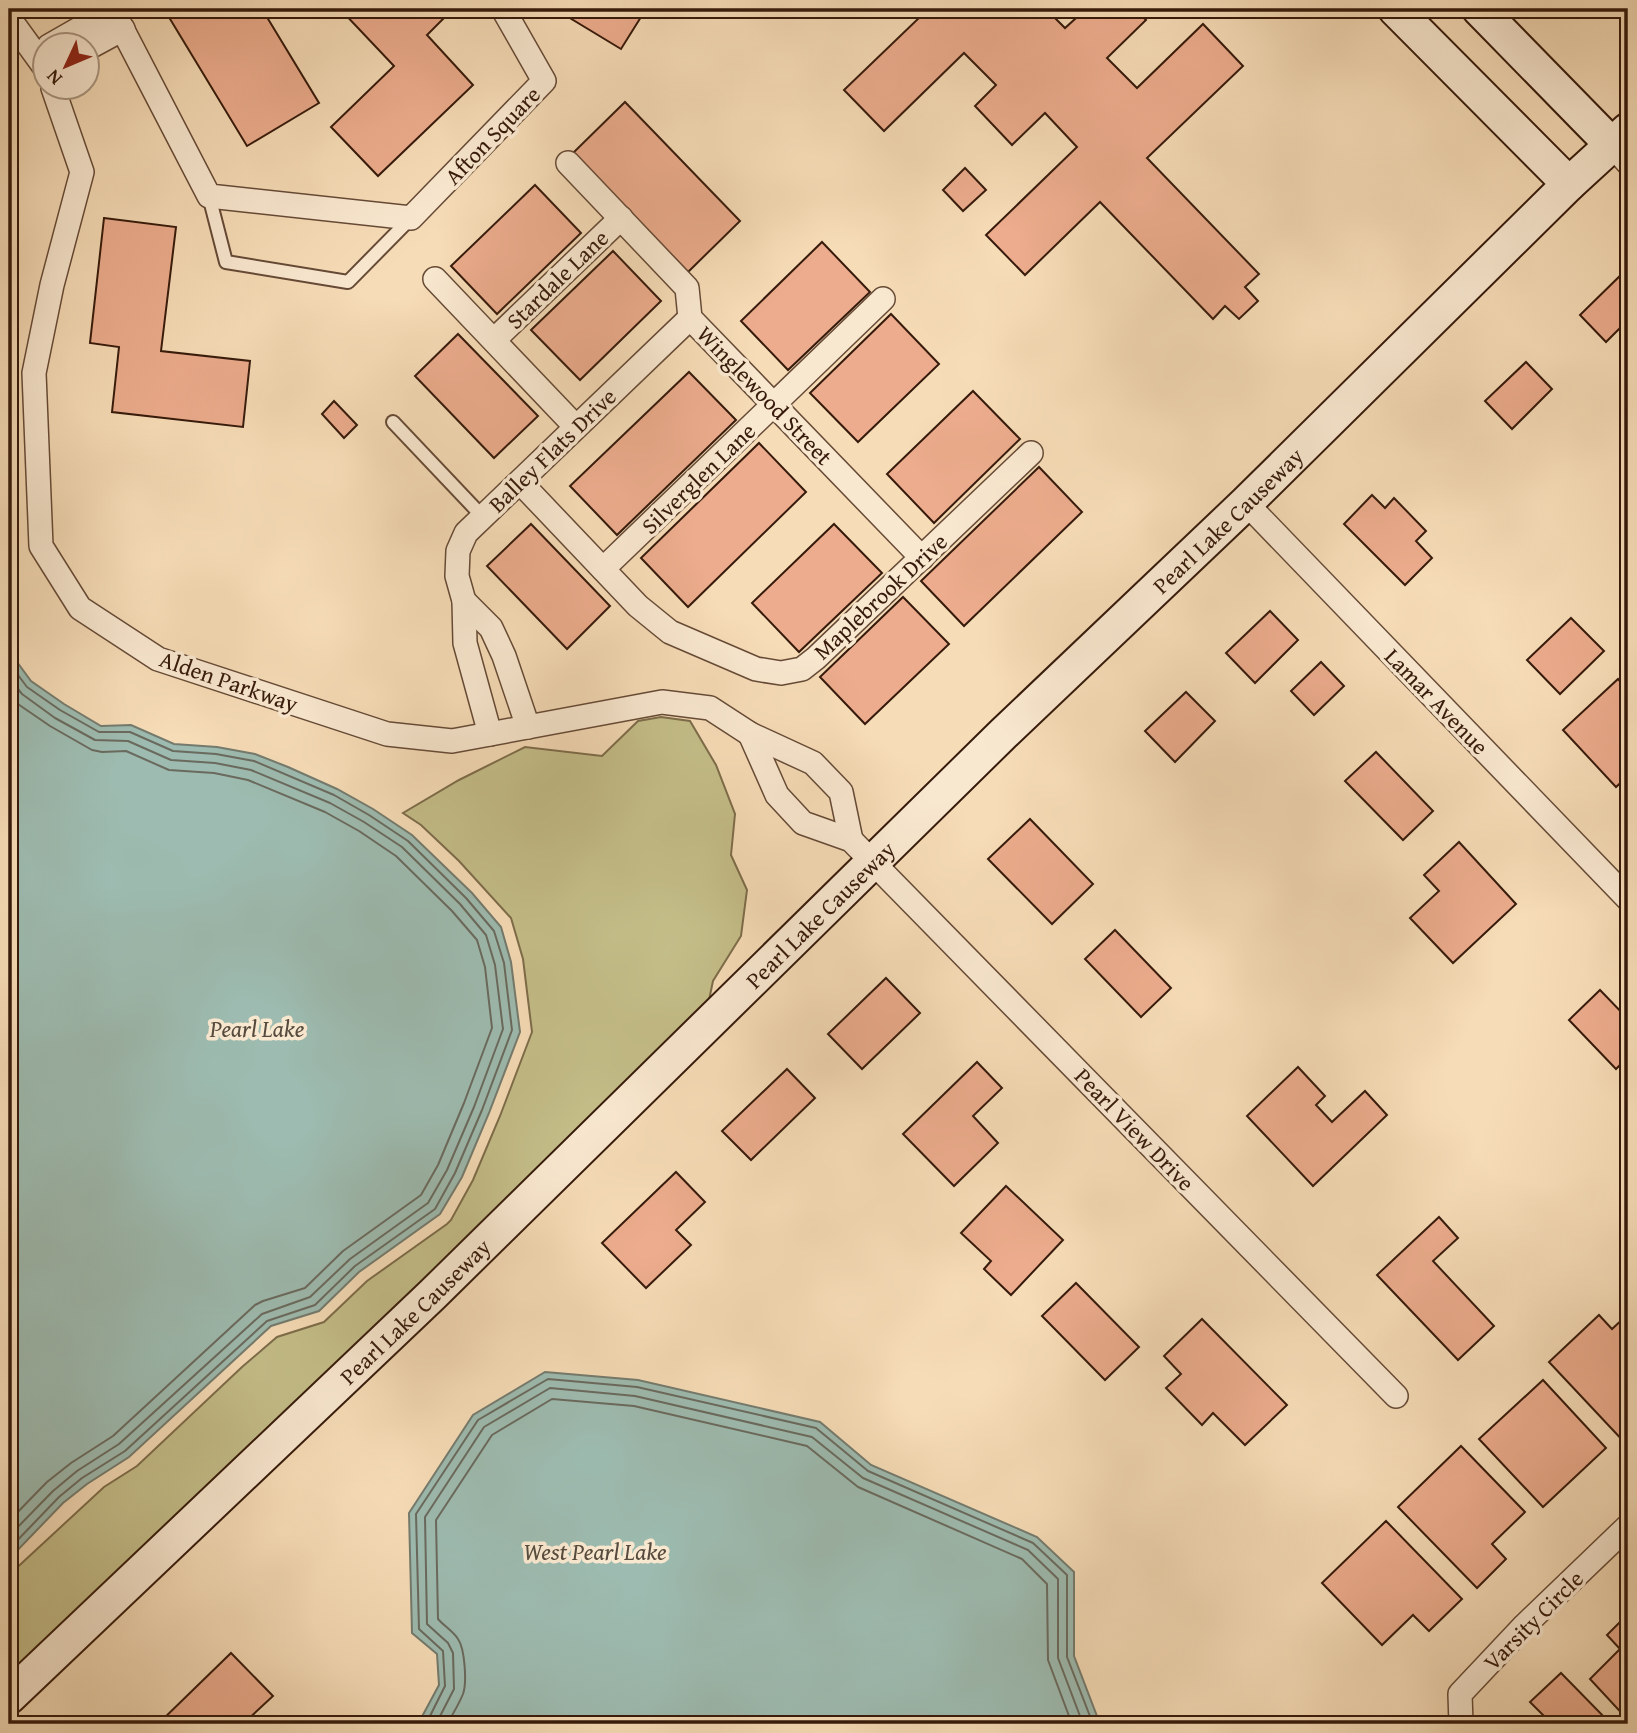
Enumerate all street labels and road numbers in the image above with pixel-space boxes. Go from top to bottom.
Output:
street label: Afton Square [436,78,548,192]
street label: Stardale Lane [499,222,615,336]
street label: Winglewood Street [690,318,840,472]
street label: Balley Flats Drive [481,380,623,520]
street label: Silverglen Lane [633,415,763,541]
street label: Pearl Lake Causeway [1144,439,1311,601]
street label: Maplebrook Drive [806,525,954,667]
street label: Lamar Avenue [1378,640,1496,762]
street label: Alden Parkway [155,642,303,720]
street label: Pearl Lake Causeway [737,832,902,995]
street label: Pearl View Drive [1067,1060,1203,1198]
street label: Pearl Lake Causeway [332,1230,498,1392]
street label: Varsity Circle [1476,1563,1590,1677]

